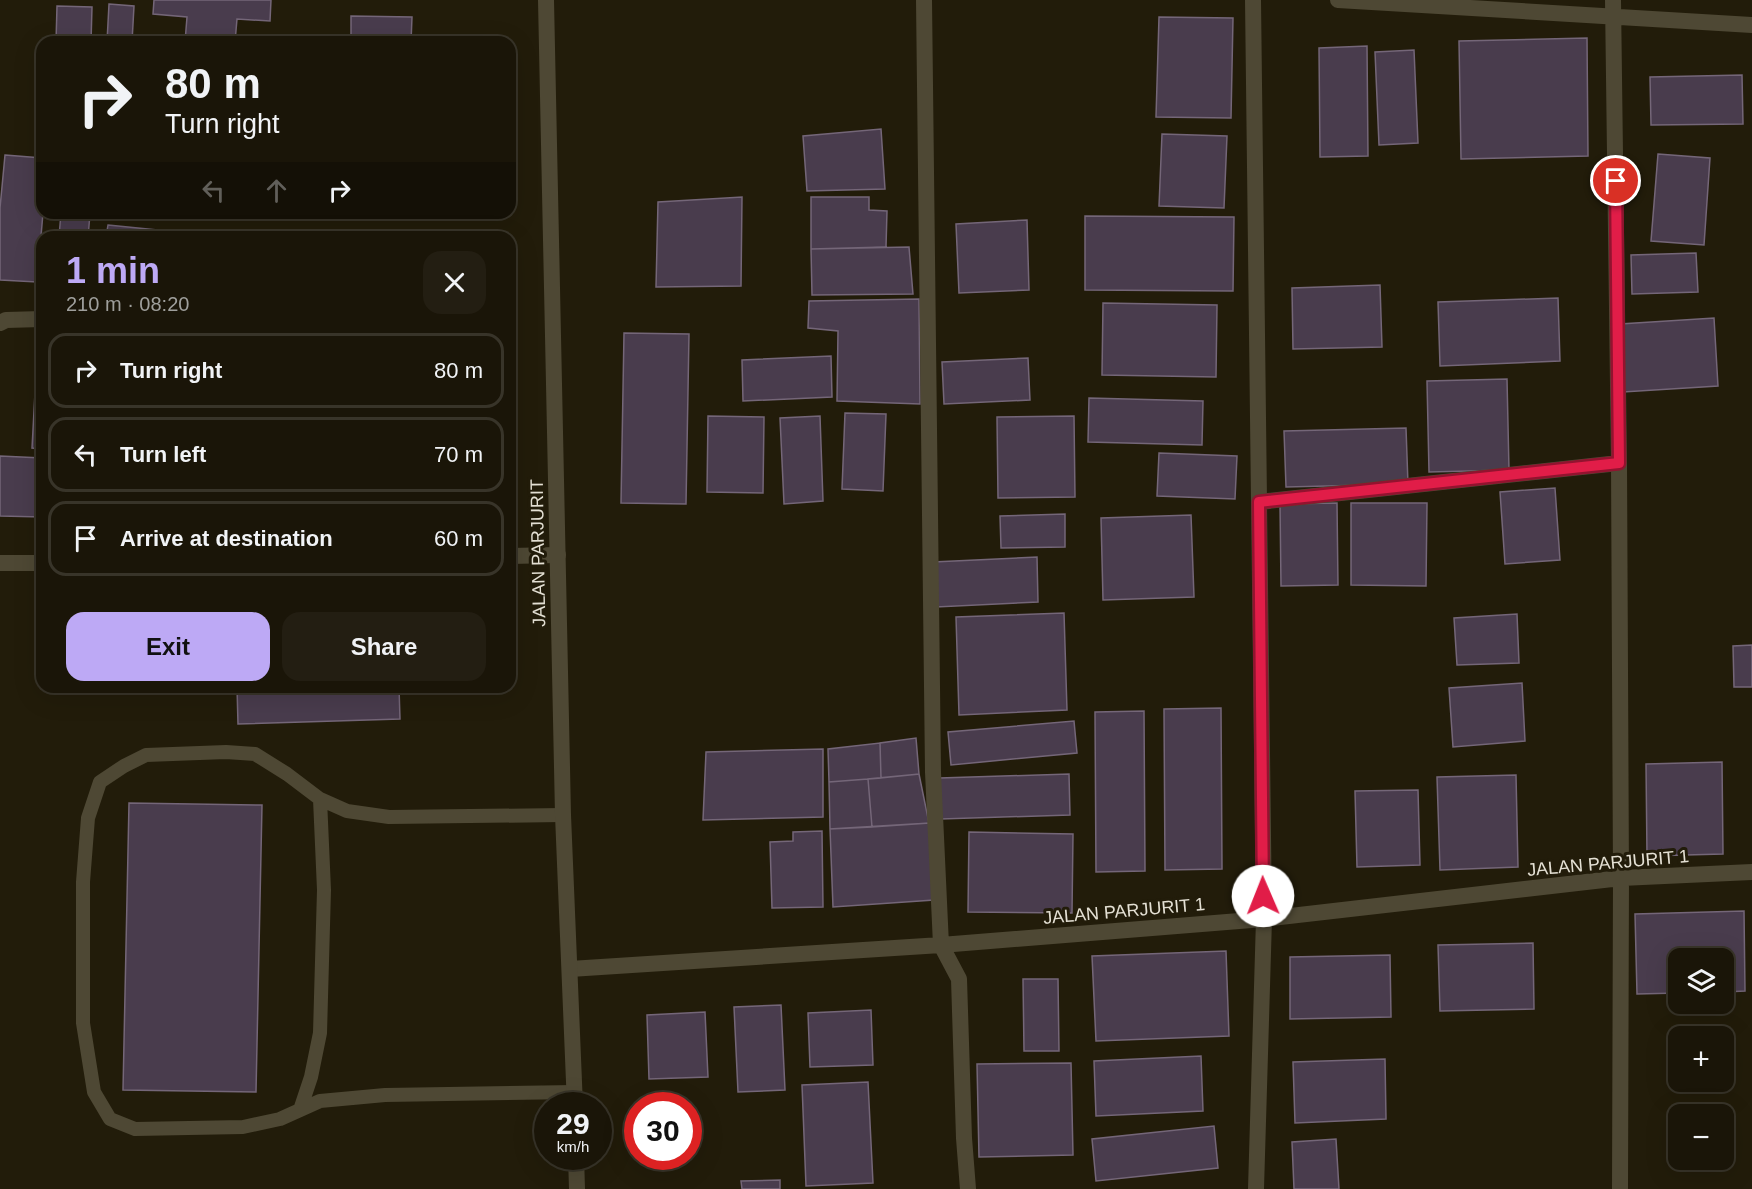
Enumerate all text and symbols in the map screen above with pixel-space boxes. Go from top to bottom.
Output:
icon: right [66,60,144,138]
text: 80 m [165,60,261,107]
text: Turn right [165,109,280,139]
pin [1590,155,1641,206]
icon: arrive [1599,164,1632,197]
icon: left [197,174,230,207]
icon: ahead [260,174,293,207]
icon: right [323,174,356,207]
text: 1 min [66,250,160,291]
button: close [423,251,486,314]
text: 210 m · 08:20 [66,293,189,315]
icon: right [69,354,102,387]
text: Turn right [120,358,222,383]
text: 80 m [434,358,483,383]
icon: left [69,438,102,471]
text: Turn left [120,442,206,467]
text: 70 m [434,442,483,467]
street label: JALAN PARJURIT [527,479,549,627]
icon: arrive [69,522,102,555]
text: Arrive at destination [120,526,333,551]
text: 60 m [434,526,483,551]
button: Exit [66,612,270,681]
button: Share [282,612,486,681]
street label: JALAN PARJURIT 1 [1526,846,1690,880]
position arrow [1231,864,1295,928]
street label: JALAN PARJURIT 1 [1042,894,1206,928]
map controls [1668,948,1734,1170]
button: layers [1668,948,1734,1014]
button: + [1668,1026,1734,1092]
speed limit sign: 30 [624,1092,702,1170]
button: − [1668,1104,1734,1170]
text: 29 [556,1107,590,1140]
text: km/h [557,1138,589,1155]

